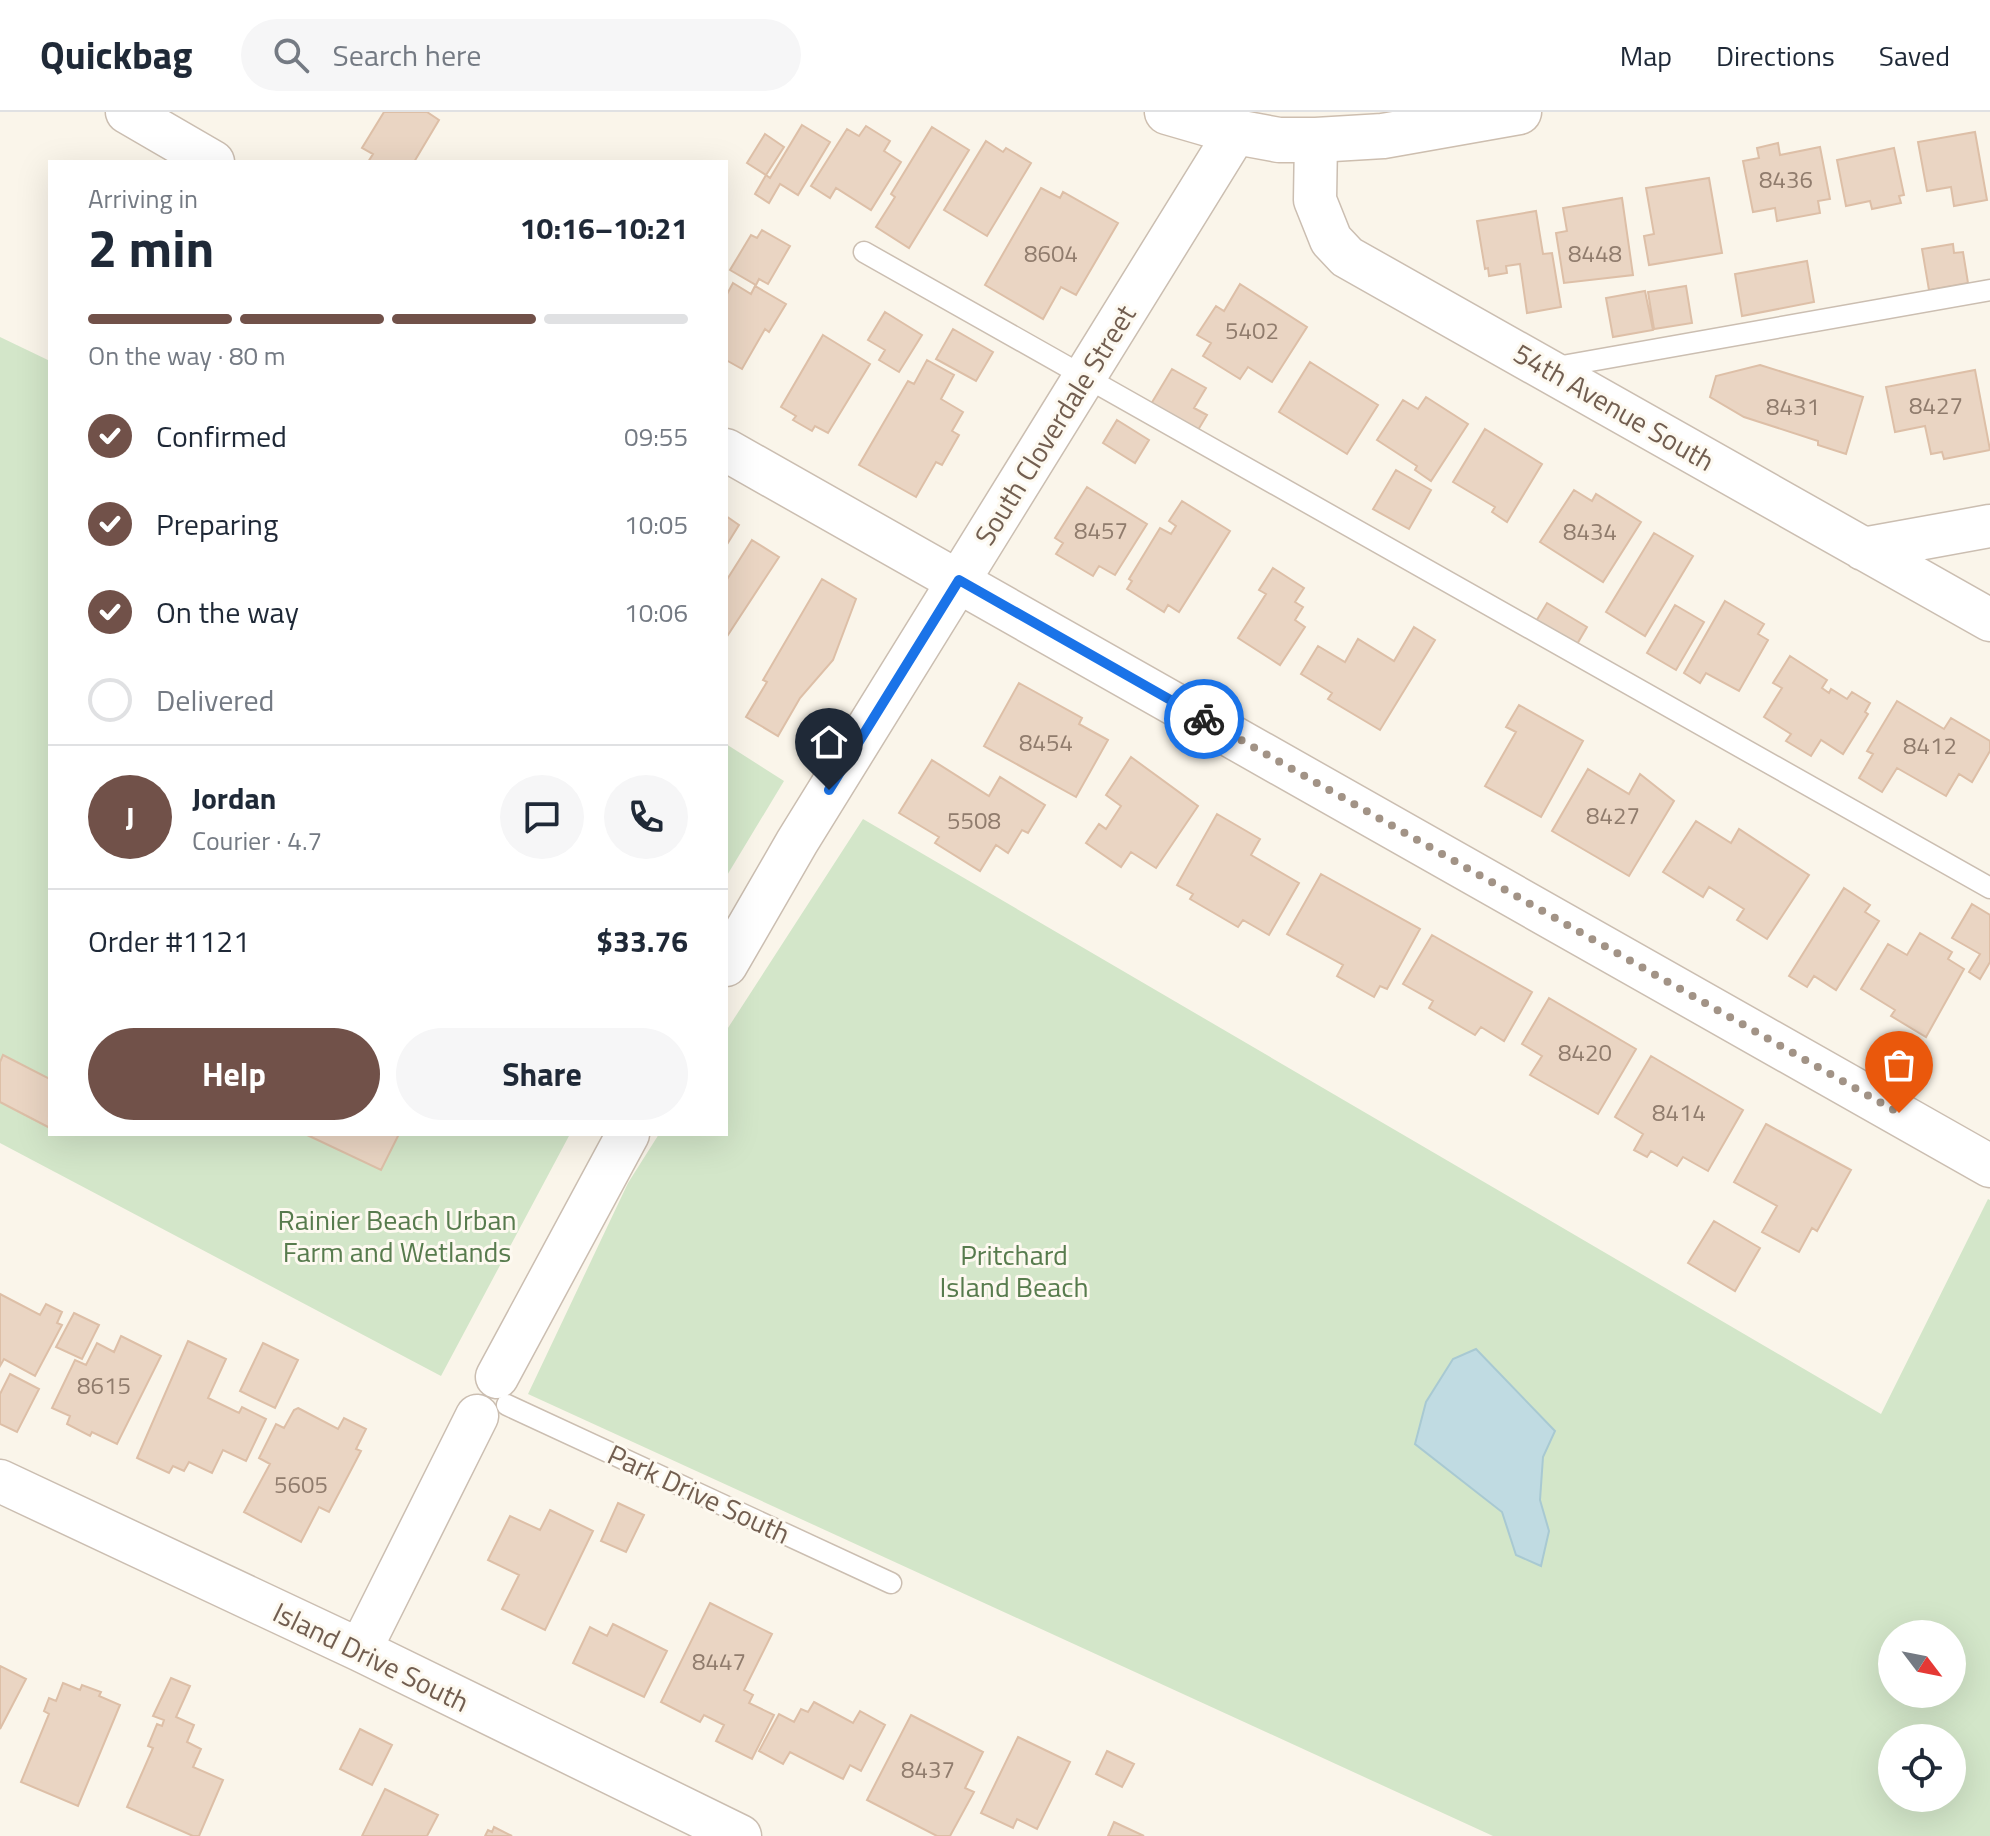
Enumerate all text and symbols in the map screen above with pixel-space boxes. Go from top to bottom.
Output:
search box [241,19,801,91]
text: Quickbag [40,26,193,84]
text: Search here [333,32,481,78]
icon: search [269,33,313,77]
text: Map [1620,34,1672,77]
text: Directions [1716,34,1835,77]
text: Saved [1879,34,1950,77]
house number: 8436 [1759,161,1813,197]
text: Arriving in [88,179,198,218]
text: 10:16–10:21 [520,205,688,251]
text: 2 min [88,208,214,287]
house number: 8604 [1024,235,1078,271]
house number: 8448 [1568,235,1622,271]
street label: South Cloverdale Street [963,296,1146,553]
house number: 5402 [1225,312,1279,348]
street label: 54th Avenue South [1506,331,1723,482]
text: On the way · 80 m [88,336,286,375]
house number: 8427 [1909,387,1963,423]
house number: 8431 [1766,388,1820,424]
text: Confirmed [156,413,287,459]
icon: check [88,414,132,458]
text: 09:55 [624,417,688,456]
text: Preparing [156,501,278,547]
icon: check [88,502,132,546]
text: 10:05 [624,505,688,544]
house number: 8457 [1074,512,1128,548]
house number: 8434 [1563,513,1617,549]
text: On the way [156,589,299,635]
icon: check [88,590,132,634]
text: 10:06 [624,593,688,632]
text: Delivered [156,677,274,723]
courier [1164,679,1244,759]
icon: bike [1182,697,1226,741]
pin [795,708,863,790]
icon: home [807,720,851,764]
house number: 8454 [1019,724,1073,760]
house number: 8412 [1903,727,1957,763]
text: Jordan [192,775,276,821]
button: chat [500,775,584,859]
button: phone [604,775,688,859]
text: J [125,794,135,840]
house number: 8427 [1586,797,1640,833]
house number: 5508 [947,802,1001,838]
text: Courier · 4.7 [192,821,322,860]
text: Order #1121 [88,918,250,964]
text: $33.76 [596,918,688,964]
button: Help [88,1028,380,1120]
button: Share [396,1028,688,1120]
pin [1865,1031,1933,1113]
house number: 8420 [1558,1034,1612,1070]
icon: bag [1877,1043,1921,1087]
house number: 8414 [1652,1094,1706,1130]
park label: Rainier Beach Urban Farm and Wetlands [278,1198,516,1273]
park label: Pritchard Island Beach [939,1233,1089,1308]
house number: 8615 [77,1367,131,1403]
street label: Park Drive South [601,1432,797,1555]
house number: 5605 [274,1466,328,1502]
street label: Island Drive South [266,1590,477,1723]
north arrow [1878,1620,1966,1708]
map controls [1878,1620,1966,1812]
house number: 8447 [692,1643,746,1679]
button: locate [1878,1724,1966,1812]
house number: 8437 [901,1751,955,1787]

